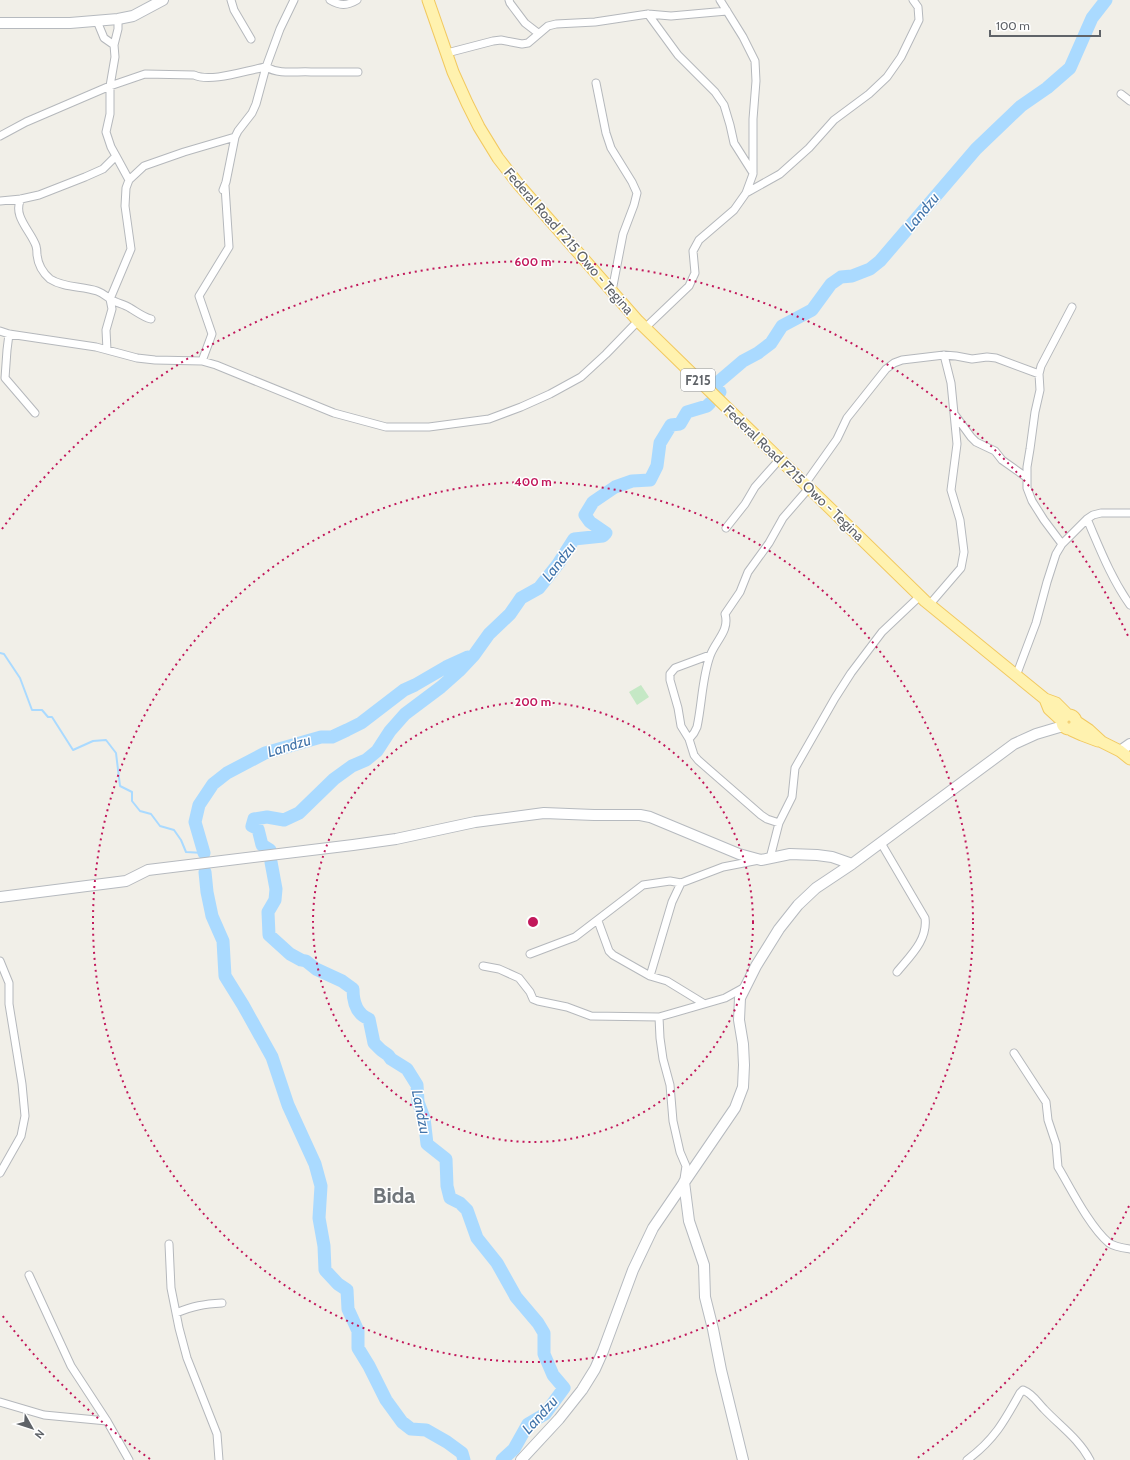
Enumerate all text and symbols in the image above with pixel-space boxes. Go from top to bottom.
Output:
scale bar [990,12,1100,38]
text: 100 m [996,18,1030,33]
street label: Federal Road F215 Owo - Tegina [500,164,638,318]
water label: Landzu [901,189,943,235]
text: 600 m [515,254,551,269]
road number: F215 [681,369,715,391]
street label: Federal Road F215 Owo - Tegina [720,401,868,545]
text: 400 m [514,474,552,489]
water label: Landzu [538,539,580,585]
text: 200 m [515,694,551,709]
water label: Landzu [265,731,313,761]
centre of rings [526,915,540,929]
water label: Landzu [408,1088,434,1136]
district label: Bida [373,1182,415,1209]
water label: Landzu [518,1392,562,1438]
north arrow [12,1408,52,1448]
text: N [32,1427,48,1442]

